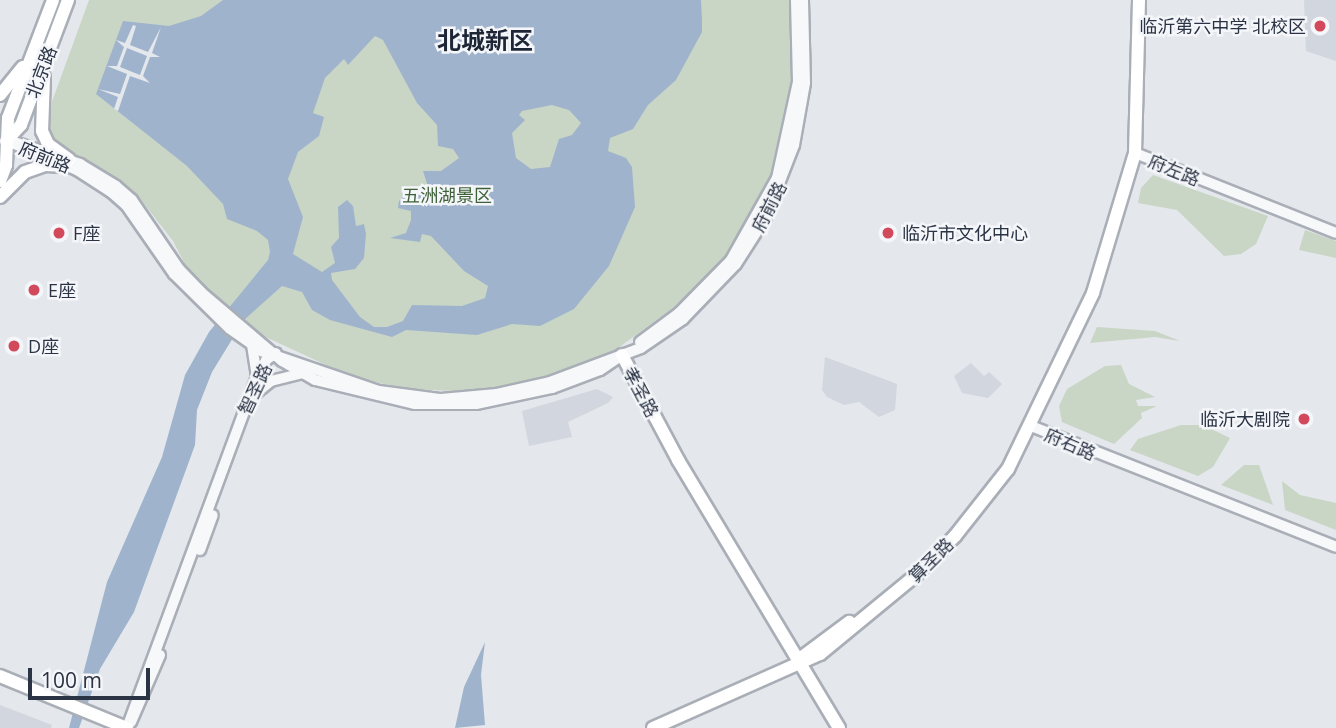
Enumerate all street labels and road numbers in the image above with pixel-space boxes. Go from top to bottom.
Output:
street label: 北京路 [21,43,61,101]
street label: 府前路 [16,137,74,177]
street label: 府左路 [1145,150,1203,190]
street label: 府前路 [747,178,791,236]
street label: 智圣路 [234,360,276,418]
street label: 孝圣路 [619,363,663,421]
street label: 府右路 [1041,424,1099,464]
street label: 算圣路 [904,533,958,587]

